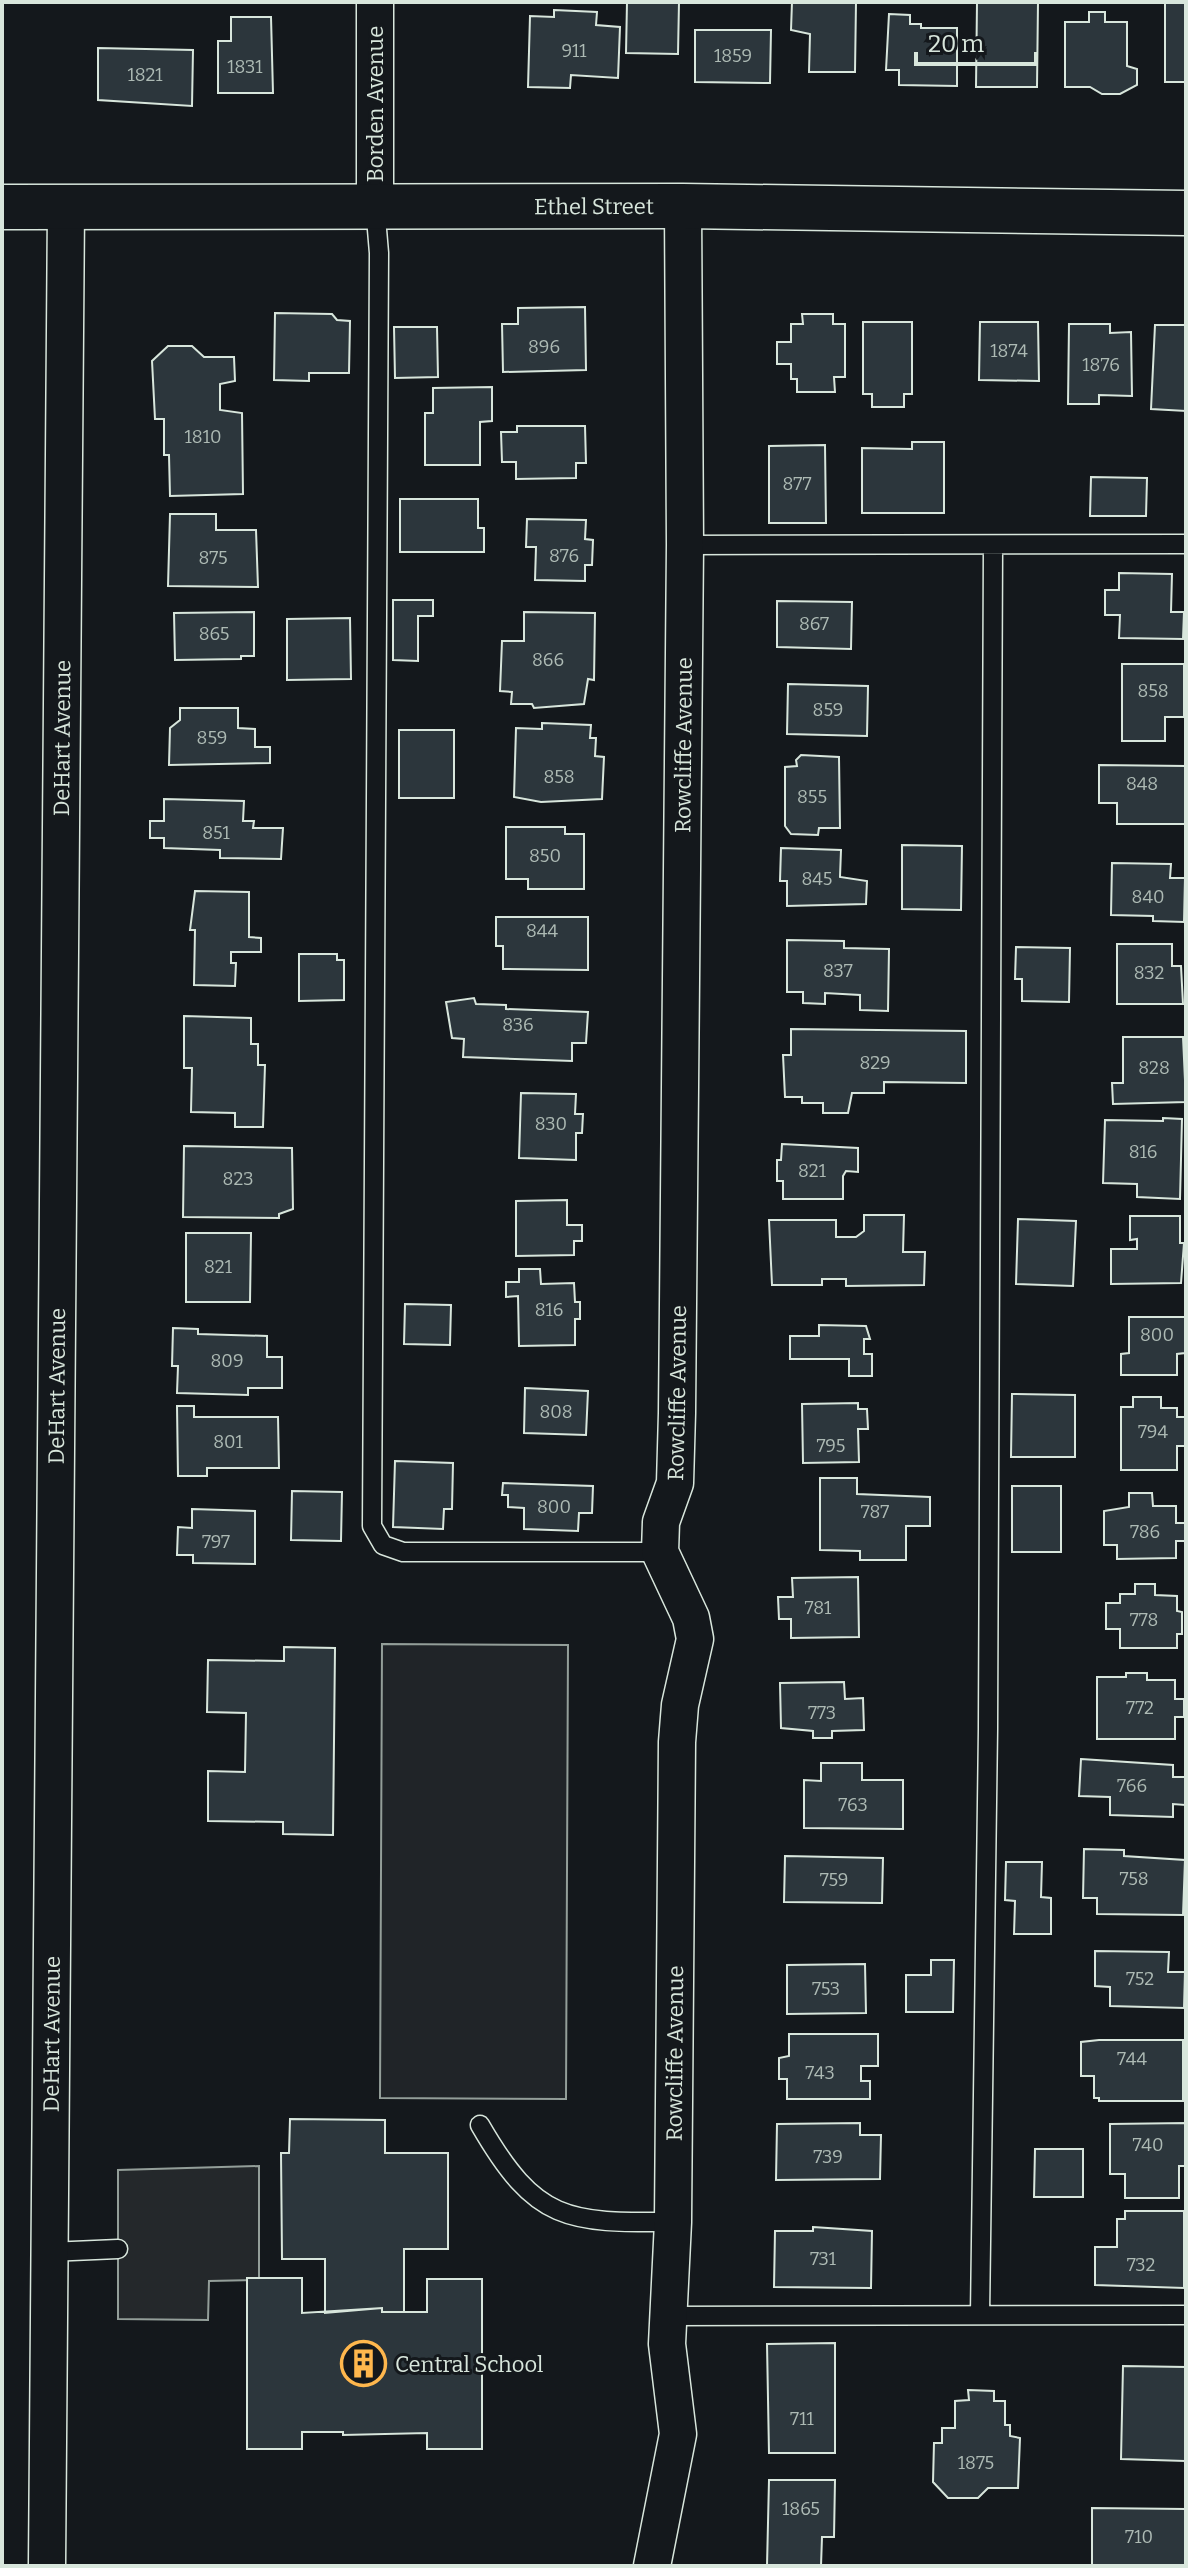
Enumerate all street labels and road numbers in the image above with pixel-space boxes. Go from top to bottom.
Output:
street label: Borden Avenue [362,26,389,182]
street label: Ethel Street [534,193,654,220]
street label: Rowcliffe Avenue [669,657,698,833]
street label: DeHart Avenue [48,660,76,816]
street label: Rowcliffe Avenue [662,1305,692,1481]
street label: DeHart Avenue [43,1308,71,1464]
street label: DeHart Avenue [38,1956,66,2112]
street label: Rowcliffe Avenue [661,1965,689,2141]

